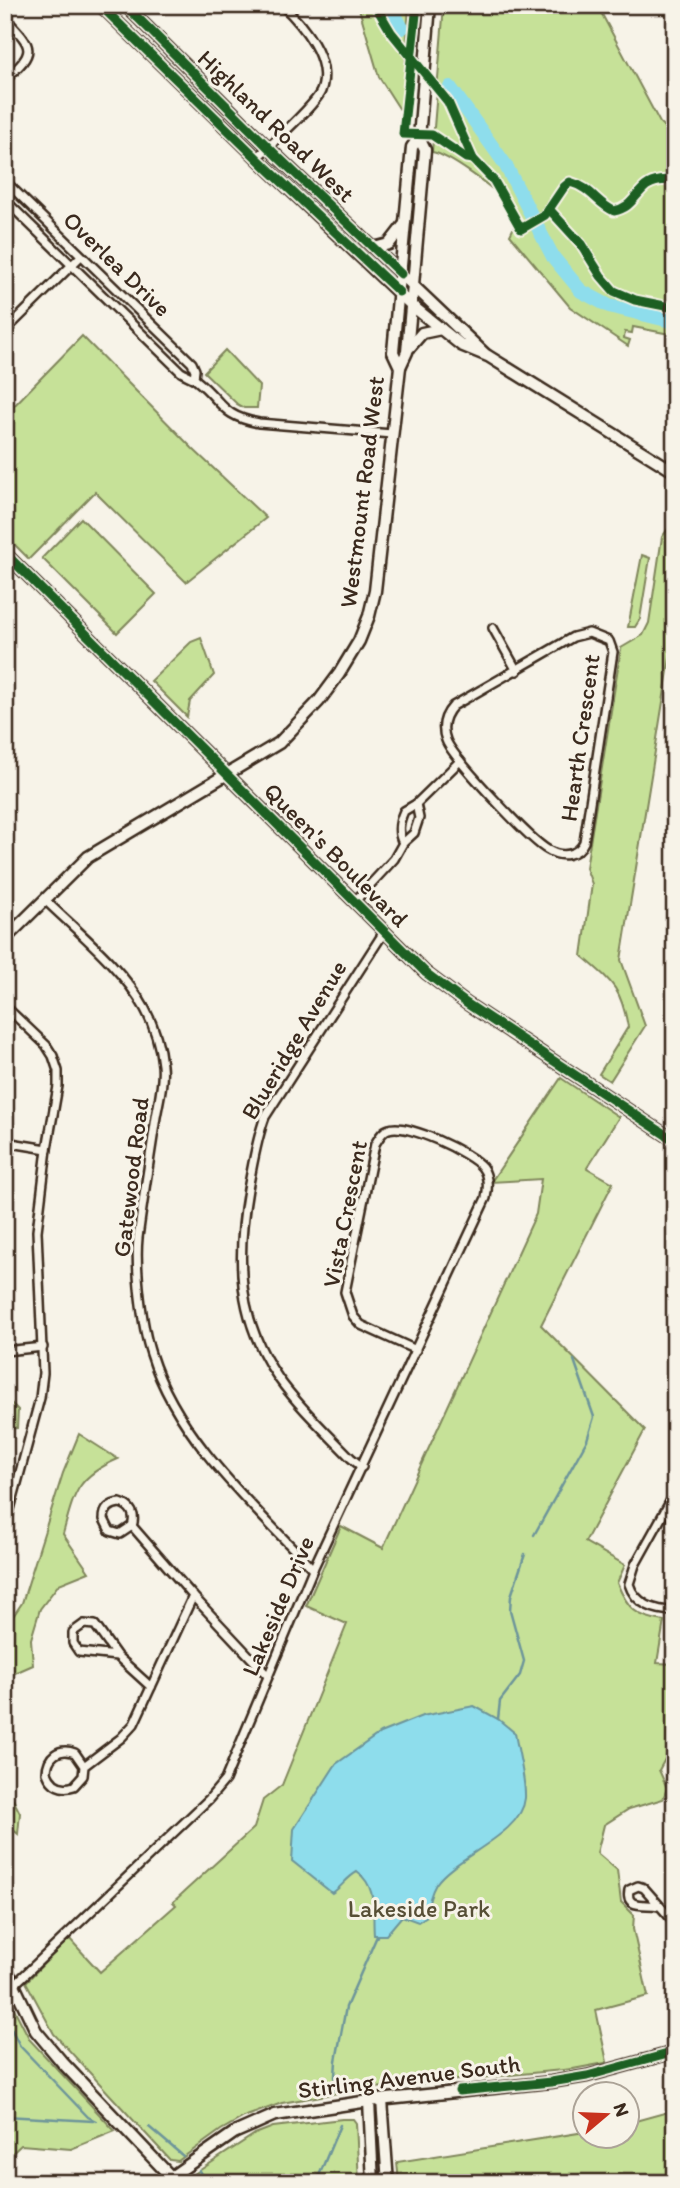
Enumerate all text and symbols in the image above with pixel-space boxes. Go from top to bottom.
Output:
street label: Highland Road West [192,43,361,208]
street label: Overlea Drive [57,205,177,322]
street label: Westmount Road West [333,374,390,609]
street label: Hearth Crescent [553,652,606,823]
street label: Queen's Boulevard [258,776,415,933]
street label: Blueridge Avenue [235,955,353,1125]
street label: Gatewood Road [106,1095,155,1259]
street label: Vista Crescent [316,1138,373,1290]
street label: Lakeside Drive [235,1531,320,1680]
park label: Lakeside Park [348,1894,490,1923]
street label: Stirling Avenue South [296,2048,522,2105]
north arrow [572,2080,642,2150]
text: N [609,2100,635,2119]

